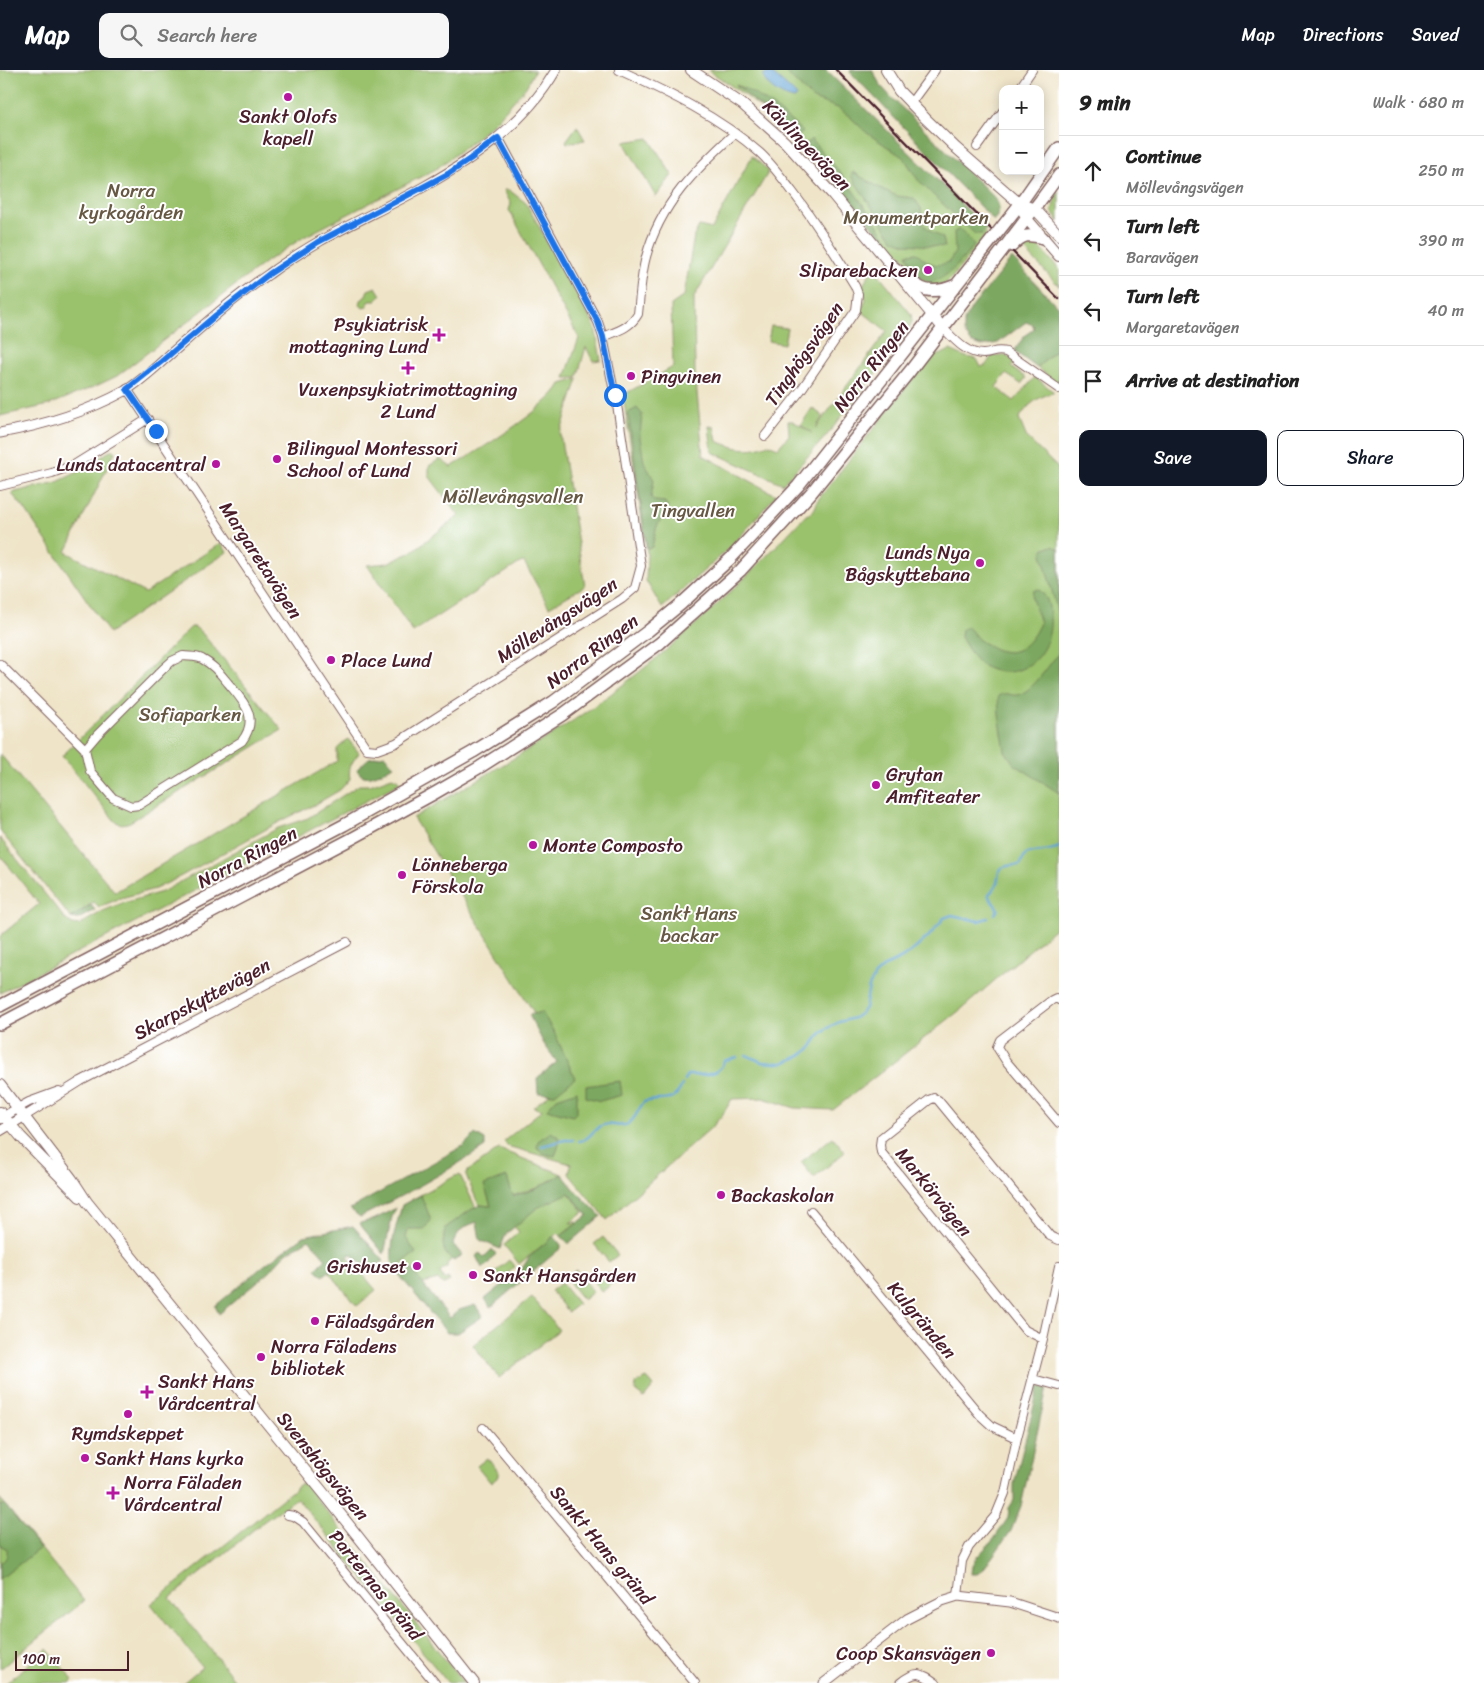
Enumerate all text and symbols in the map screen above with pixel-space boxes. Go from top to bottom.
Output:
search box [99,13,449,58]
text: Map [25,14,69,56]
text: Search here [157,19,257,52]
text: Map [1242,19,1275,51]
text: Directions [1303,19,1384,51]
text: Saved [1412,19,1459,51]
icon: search [117,21,145,49]
text: 9 min [1079,84,1131,122]
map controls [999,85,1044,175]
button: + [999,85,1044,130]
text: Walk · 680 m [1373,88,1464,117]
marker: Sankt Olofs kapell [282,91,294,103]
street label: Kävlingevägen [754,91,860,199]
place label: Sankt Olofs kapell [239,100,337,155]
button: − [999,130,1044,175]
text: Continue [1126,140,1202,173]
text: 250 m [1418,156,1464,185]
icon: ahead [1079,157,1107,185]
text: Möllevångsvägen [1126,173,1244,202]
park label: Norra kyrkogården [79,174,183,229]
park label: Monumentparken [843,201,989,234]
text: Turn left [1126,210,1199,243]
text: 390 m [1419,226,1464,255]
icon: left [1079,227,1107,255]
text: Baravägen [1126,243,1199,272]
place label: Sliparebacken [799,254,918,287]
marker: Sliparebacken [922,264,934,276]
text: Turn left [1126,280,1199,313]
street label: Tinghögsvägen [756,295,852,413]
text: 40 m [1427,296,1464,325]
icon: left [1079,297,1107,325]
place label: Psykiatrisk mottagning Lund [289,308,430,363]
street label: Norra Ringen [824,313,918,419]
text: Margaretavägen [1126,313,1239,342]
marker: Psykiatrisk mottagning Lund [432,328,446,342]
place label: Pingvinen [641,360,721,393]
marker: Vuxenpsykiatrimottagning 2 Lund [401,361,415,375]
text: Arrive at destination [1126,364,1299,397]
icon: arrive [1079,367,1107,395]
marker: Pingvinen [625,370,637,382]
place label: Vuxenpsykiatrimottagning 2 Lund [298,373,518,428]
route start [604,384,627,407]
route end [145,420,168,443]
button: Save [1079,430,1267,486]
button: Share [1277,430,1464,486]
place label: Bilingual Montessori School of Lund [287,432,458,487]
place label: Lunds datacentral [56,448,207,481]
marker: Bilingual Montessori School of Lund [271,453,283,465]
marker: Lunds datacentral [210,458,222,470]
park label: Möllevångsvallen [443,480,583,513]
park label: Tingvallen [651,494,735,527]
street label: Margaretavägen [210,495,312,625]
place label: Lunds Nya Bågskyttebana [845,536,970,591]
marker: Lunds Nya Bågskyttebana [974,557,986,569]
street label: Möllevångsvägen [489,568,625,672]
street label: Norra Ringen [538,605,646,697]
place label: Place Lund [341,644,433,677]
marker: Place Lund [325,654,337,666]
park label: Sofiaparken [139,698,241,731]
place label: Grytan Amfiteater [885,758,981,813]
marker: Grytan Amfiteater [870,779,882,791]
street label: Norra Ringen [191,817,303,897]
place label: Monte Composto [543,829,683,862]
marker: Monte Composto [527,839,539,851]
place label: Lönneberga Förskola [412,848,508,903]
marker: Lönneberga Förskola [396,869,408,881]
park label: Sankt Hans backar [641,897,737,952]
street label: Skarpskyttevägen [127,949,277,1049]
street label: Markörvägen [887,1139,981,1245]
place label: Backaskolan [731,1179,834,1212]
marker: Backaskolan [715,1189,727,1201]
place label: Grishuset [327,1250,407,1283]
place label: Sankt Hansgården [483,1259,636,1292]
marker: Grishuset [411,1260,423,1272]
marker: Sankt Hansgården [467,1269,479,1281]
street label: Kulgränden [879,1273,965,1367]
place label: Fäladsgården [325,1305,435,1338]
marker: Fäladsgården [309,1315,321,1327]
place label: Norra Fäladens bibliotek [271,1330,397,1385]
marker: Norra Fäladens bibliotek [255,1351,267,1363]
place label: Sankt Hans Vårdcentral [158,1365,256,1420]
marker: Sankt Hans Vårdcentral [140,1385,154,1399]
street label: Svenshögsvägen [268,1404,378,1528]
marker: Rymdskeppet [122,1408,134,1420]
place label: Rymdskeppet [72,1417,184,1450]
place label: Sankt Hans kyrka [95,1442,244,1475]
marker: Sankt Hans kyrka [79,1452,91,1464]
place label: Norra Fäladen Vårdcentral [124,1466,242,1521]
street label: Sankt Hans gränd [542,1478,664,1614]
marker: Norra Fäladen Vårdcentral [106,1486,120,1500]
street label: Parternas gränd [321,1522,433,1650]
place label: Coop Skansvägen [836,1637,981,1670]
text: 100 m [22,1647,60,1672]
marker: Coop Skansvägen [985,1647,997,1659]
scale bar [15,1648,129,1671]

